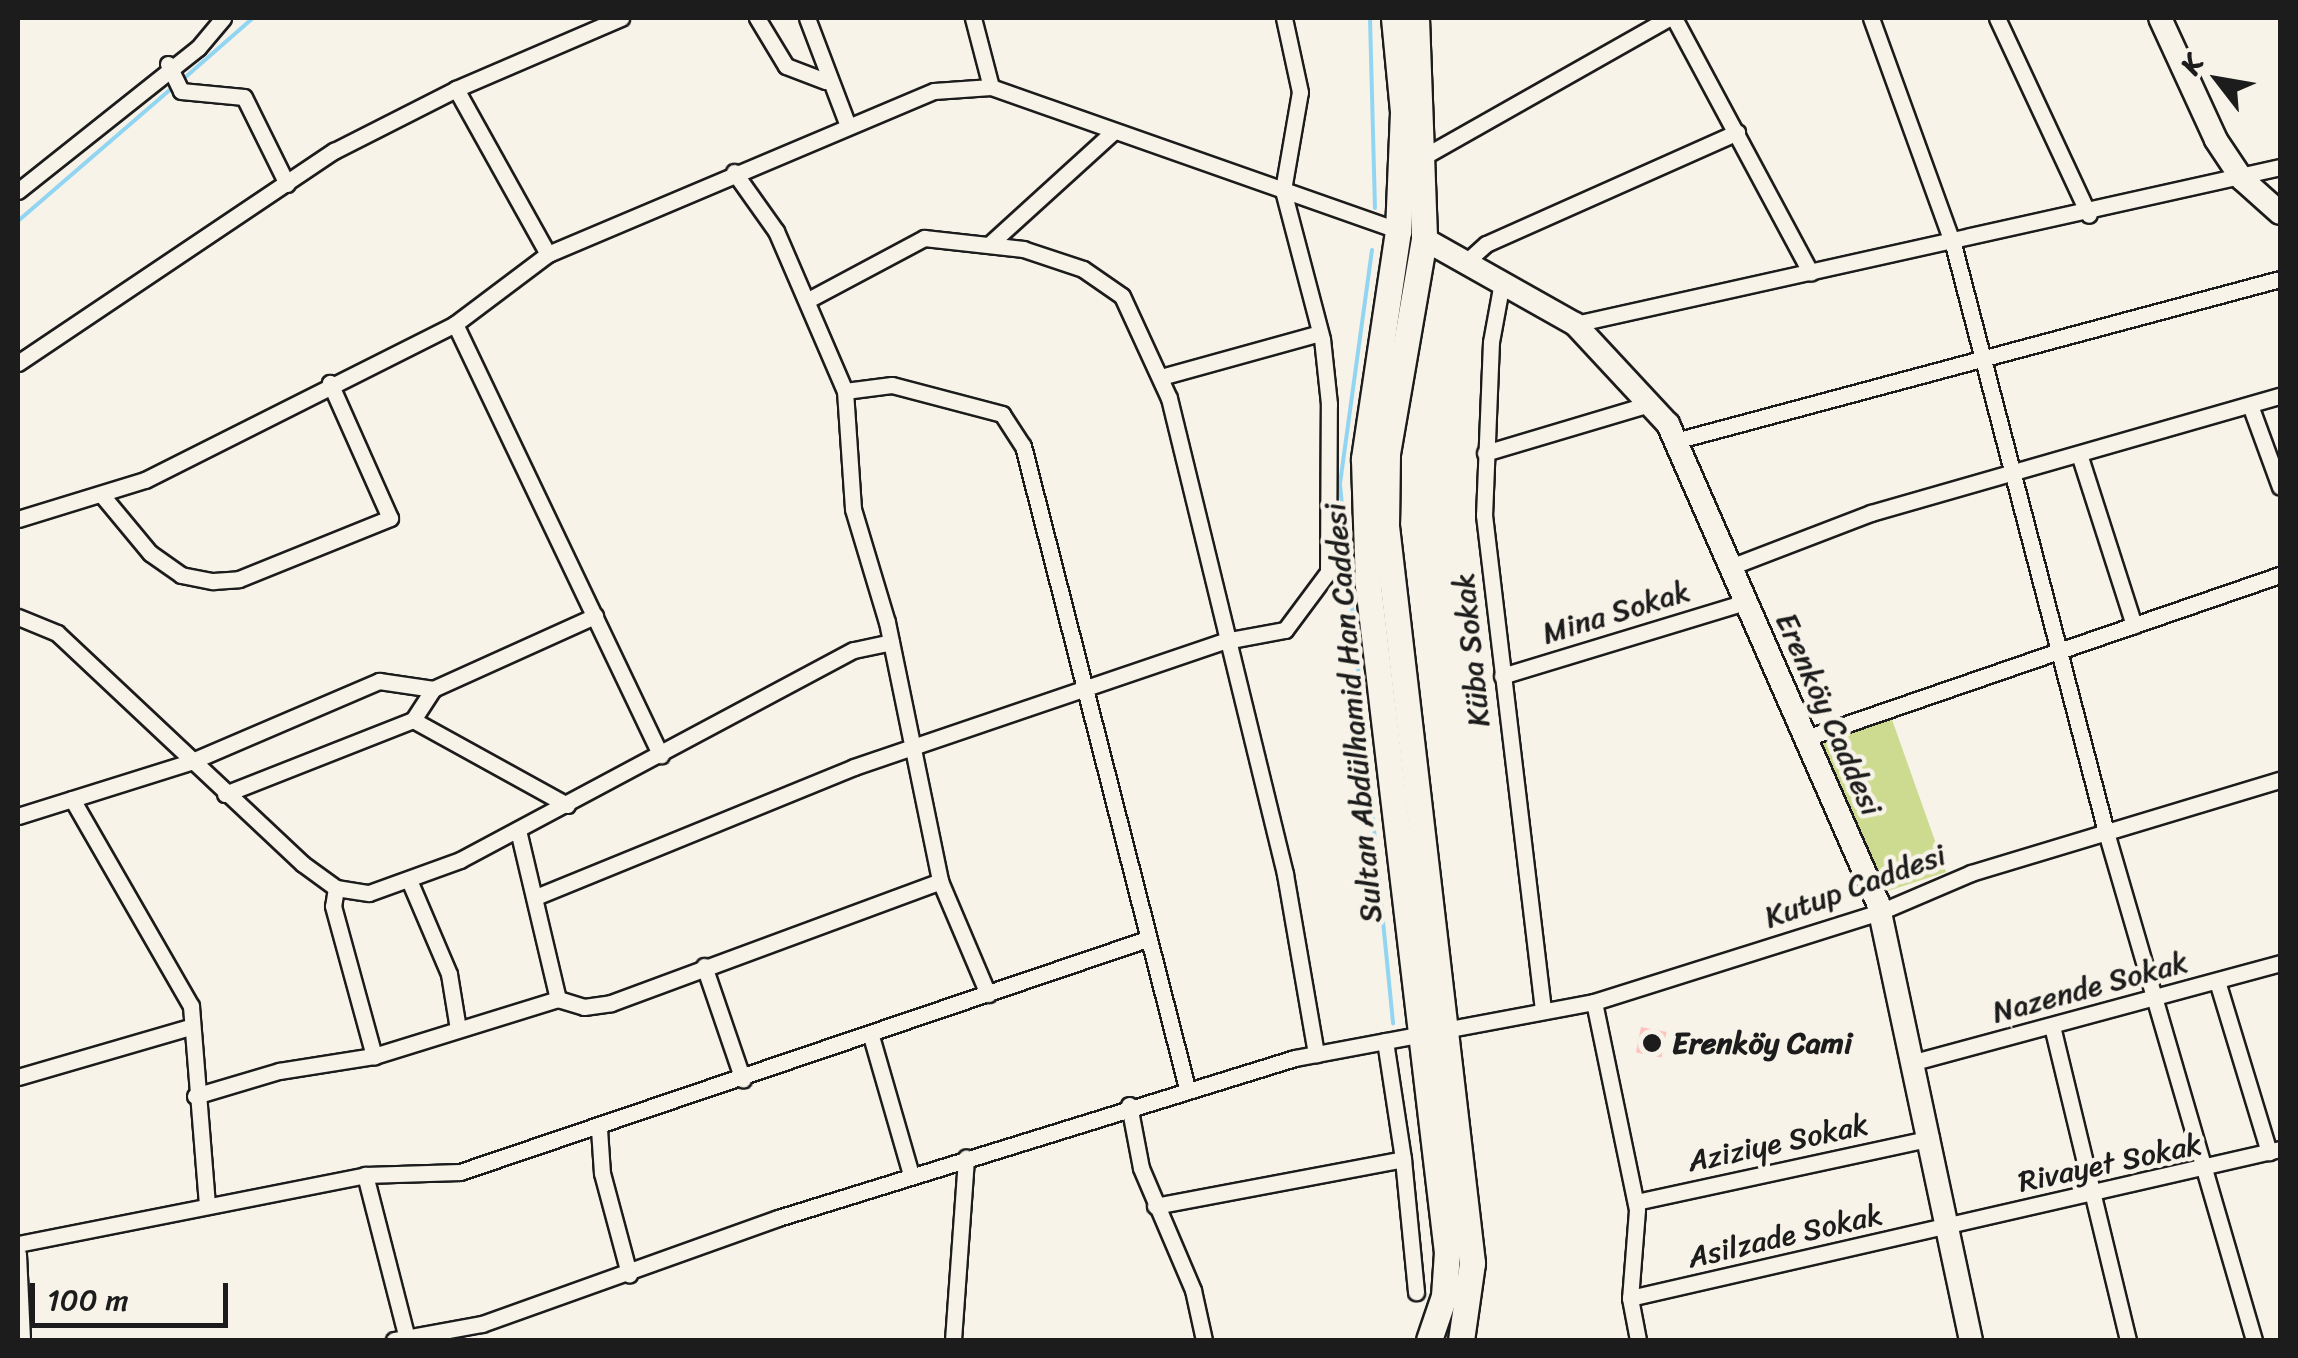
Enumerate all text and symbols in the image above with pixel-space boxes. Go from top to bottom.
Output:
north arrow [2168,30,2268,130]
text: K [2166,44,2217,84]
street label: Sultan Abdülhamid Han Caddesi [1317,502,1389,924]
street label: Küba Sokak [1445,571,1497,729]
street label: Mina Sokak [1538,572,1694,652]
street label: Erenköy Caddesi [1769,608,1889,820]
street label: Kutup Caddesi [1760,837,1950,935]
street label: Nazende Sokak [1988,944,2192,1030]
place label: Erenköy Cami [1672,1025,1852,1061]
marker: Erenköy Cami [1641,1032,1663,1054]
street label: Aziziye Sokak [1685,1106,1871,1180]
street label: Rivayet Sokak [2015,1126,2205,1200]
street label: Asilzade Sokak [1684,1196,1886,1276]
scale bar [35,1263,232,1325]
text: 100 m [47,1273,129,1327]

